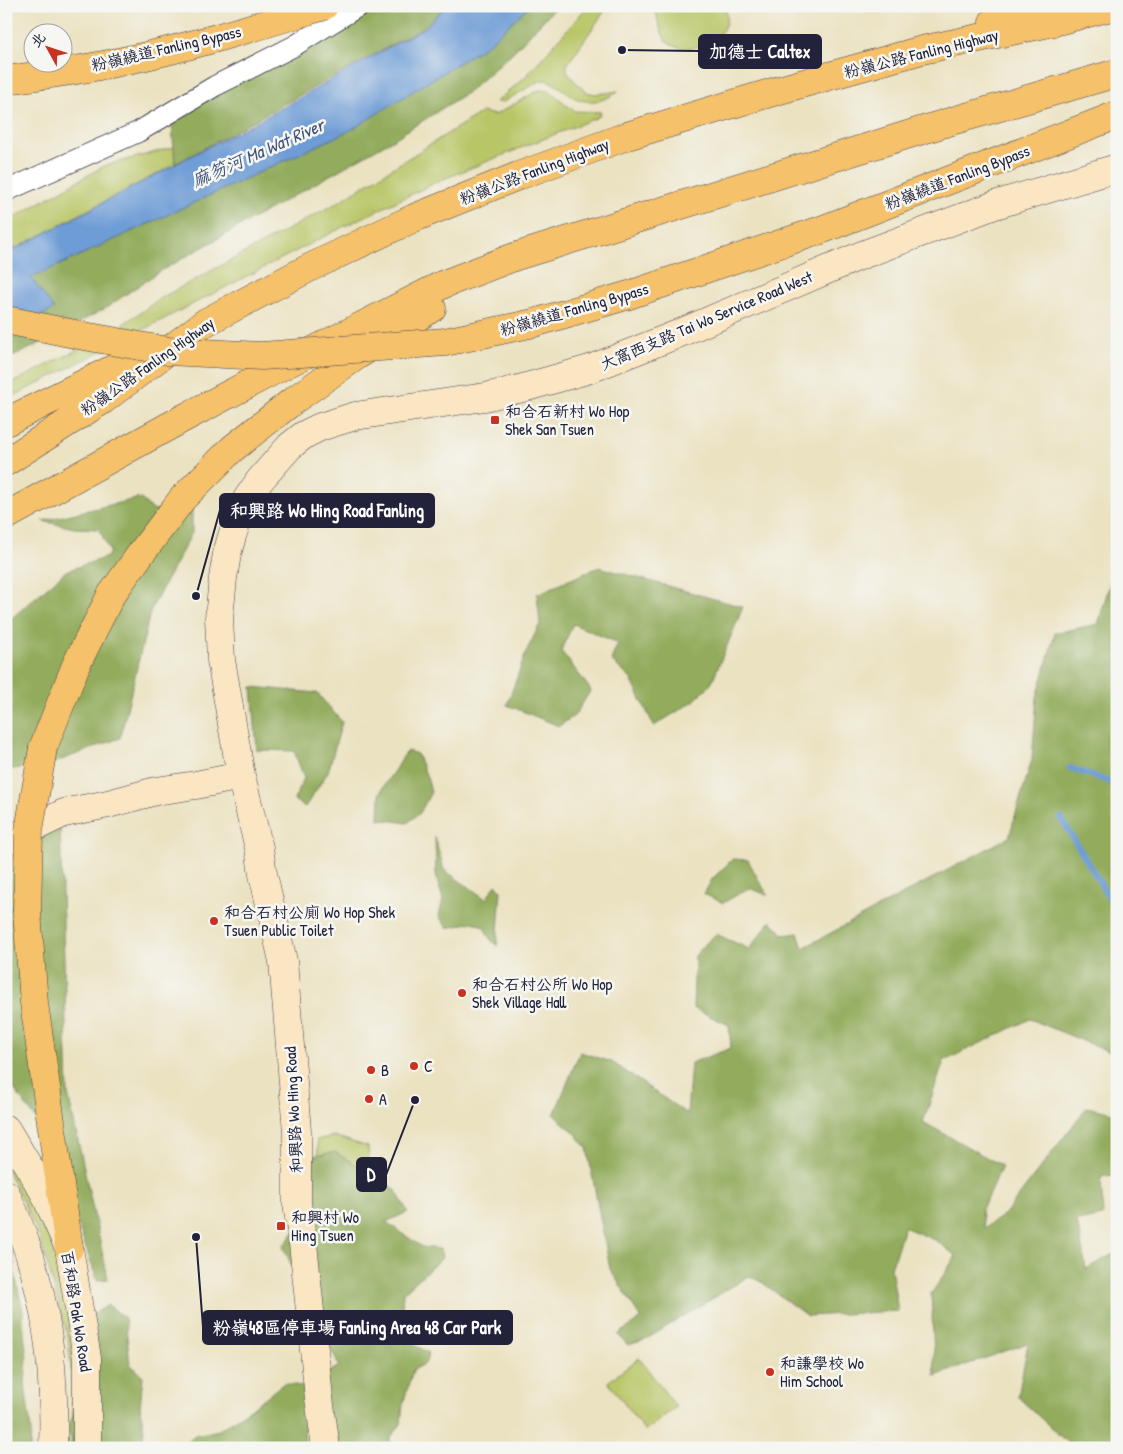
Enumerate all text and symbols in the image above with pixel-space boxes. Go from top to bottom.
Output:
street label: 粉嶺繞道 Fanling Bypass [89,20,243,76]
north arrow [22,22,72,72]
street label: 粉嶺公路 Fanling Highway [841,23,1001,83]
text: 北 [26,28,49,51]
callout: 加德士 Caltex [699,35,821,68]
text: 加德士 Caltex [709,39,811,64]
water label: 麻笏河 Ma Wat River [188,111,330,193]
street label: 粉嶺公路 Fanling Highway [456,132,612,210]
street label: 粉嶺繞道 Fanling Bypass [881,139,1033,215]
street label: 大窩西支路 Tai Wo Service Road West [596,265,816,375]
street label: 粉嶺繞道 Fanling Bypass [497,277,651,341]
street label: 粉嶺公路 Fanling Highway [76,311,218,420]
place label: 和合石新村 Wo Hop Shek San Tsuen [505,400,630,440]
marker: 和合石新村 Wo Hop Shek San Tsuen [489,414,501,426]
callout: 和興路 Wo Hing Road Fanling [220,494,434,527]
text: 和興路 Wo Hing Road Fanling [230,498,424,524]
place label: 和合石村公廁 Wo Hop Shek Tsuen Public Toilet [224,901,396,941]
marker: 和合石村公廁 Wo Hop Shek Tsuen Public Toilet [208,915,220,927]
place label: 和合石村公所 Wo Hop Shek Village Hall [472,973,613,1013]
marker: 和合石村公所 Wo Hop Shek Village Hall [456,987,468,999]
street label: 和興路 Wo Hing Road [279,1046,307,1174]
place label: C [424,1055,433,1077]
place label: B [381,1059,389,1081]
marker: C [408,1060,420,1072]
marker: B [365,1064,377,1076]
place label: A [379,1088,387,1110]
marker: A [363,1093,375,1105]
callout: D [357,1158,386,1191]
text: D [367,1162,376,1187]
place label: 和興村 Wo Hing Tsuen [291,1206,360,1246]
marker: 和興村 Wo Hing Tsuen [275,1220,287,1232]
street label: 百和路 Pak Wo Road [57,1249,97,1373]
callout: 粉嶺48區停車場 Fanling Area 48 Car Park [203,1311,512,1344]
text: 粉嶺48區停車場 Fanling Area 48 Car Park [213,1315,502,1341]
place label: 和謙學校 Wo Him School [780,1352,865,1392]
marker: 和謙學校 Wo Him School [764,1366,776,1378]

